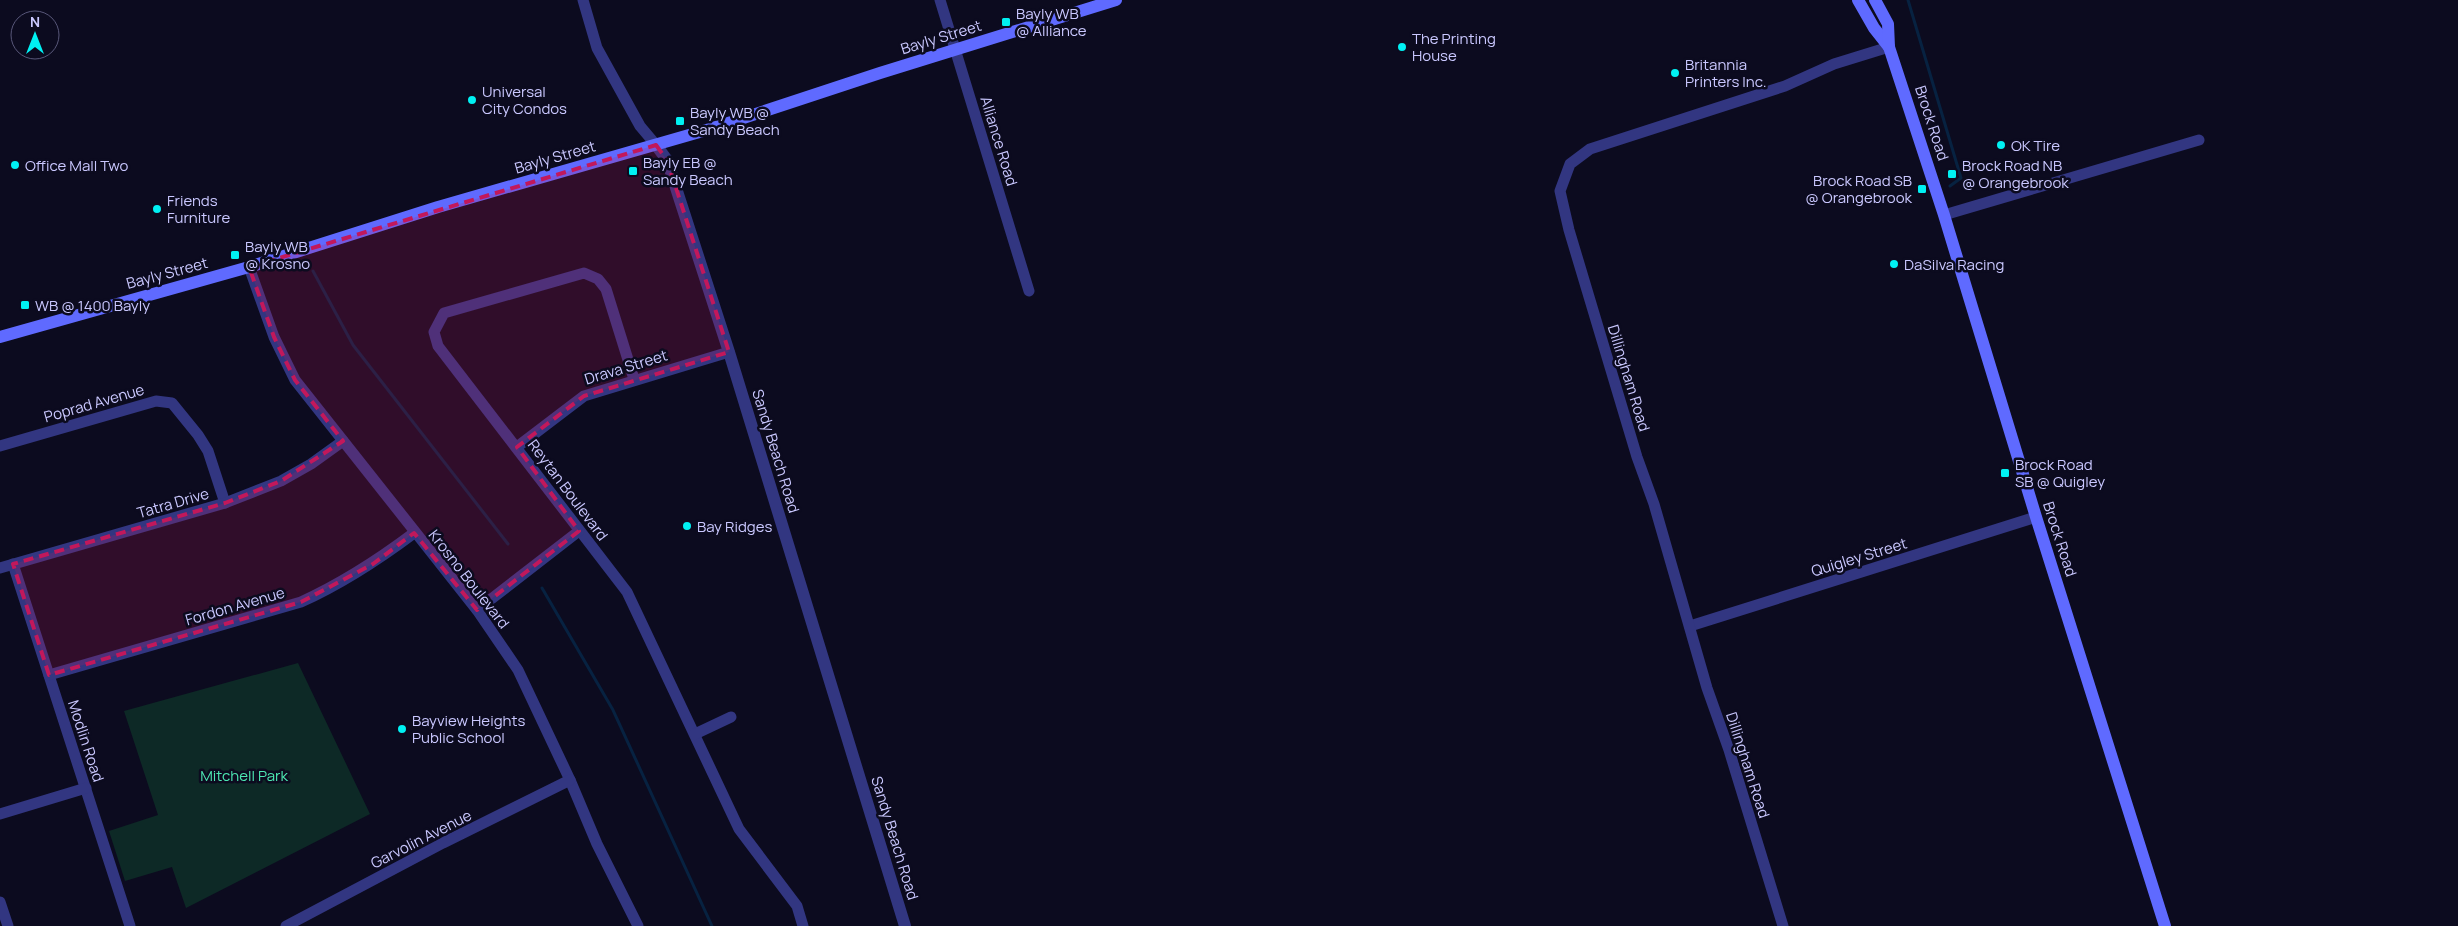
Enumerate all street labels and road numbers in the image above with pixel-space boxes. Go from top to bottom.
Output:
street label: Bayly Street [898,15,984,59]
street label: Brock Road [1910,83,1954,163]
street label: Alliance Road [975,94,1023,188]
street label: Bayly Street [512,135,598,179]
street label: Bayly Street [124,252,210,294]
street label: Dillingham Road [1603,322,1655,434]
street label: Drava Street [582,344,670,390]
street label: Poprad Avenue [41,379,147,427]
street label: Sandy Beach Road [747,387,805,515]
street label: Reytan Boulevard [523,435,613,545]
street label: Tatra Drive [135,483,212,523]
street label: Brock Road [2038,499,2082,579]
street label: Krosno Boulevard [424,525,514,633]
street label: Quigley Street [1808,532,1910,582]
street label: Fordon Avenue [183,582,287,630]
street label: Modlin Road [63,697,109,785]
street label: Dillingham Road [1721,709,1775,821]
street label: Sandy Beach Road [866,774,924,902]
street label: Garvolin Avenue [367,804,475,874]

